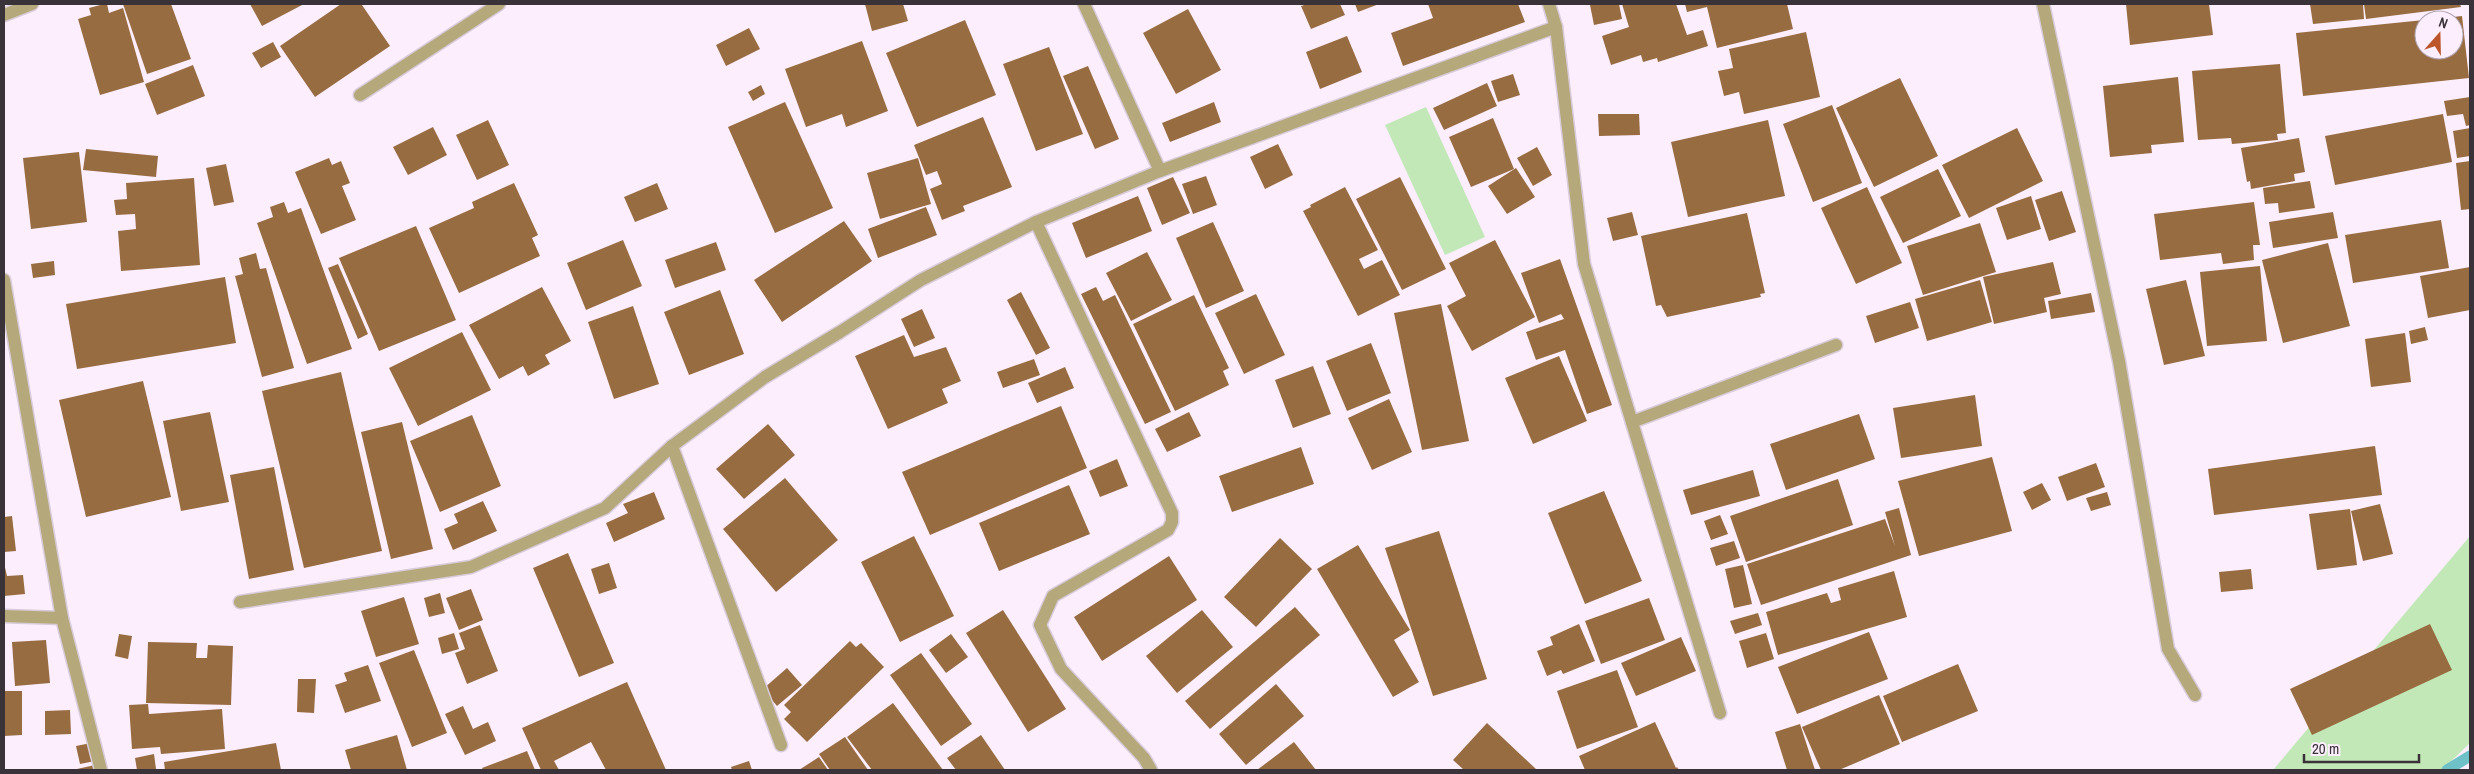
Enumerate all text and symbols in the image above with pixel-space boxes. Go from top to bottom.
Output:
north arrow [2414,10,2464,60]
text: N [2436,13,2450,33]
scale bar [2304,732,2419,764]
text: 20 m [2312,738,2339,759]

